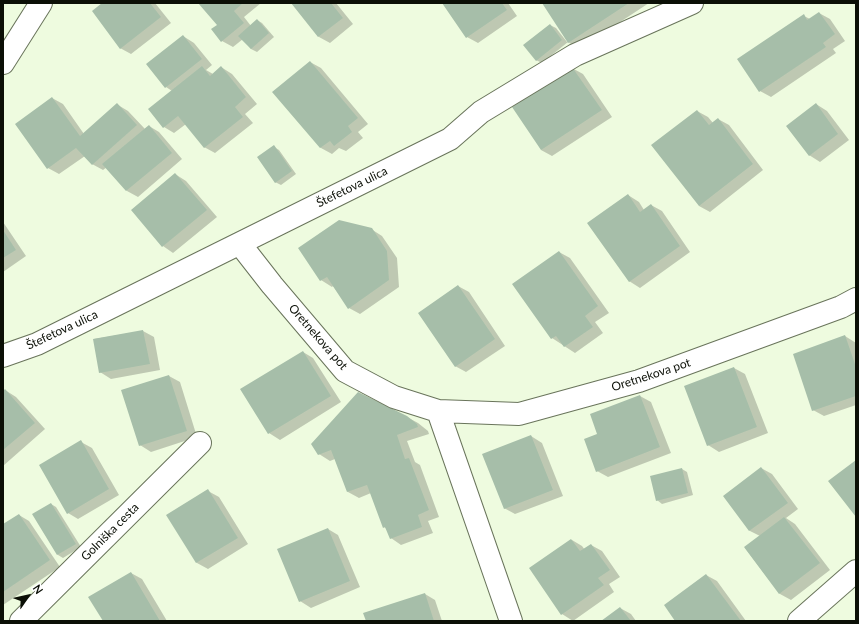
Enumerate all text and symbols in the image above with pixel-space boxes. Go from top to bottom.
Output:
street label: Štefetova ulica [314,164,390,210]
street label: Oretnekova pot [286,301,350,373]
street label: Štefetova ulica [24,307,100,353]
street label: Oretnekova pot [610,355,692,395]
street label: Golniška cesta [78,500,142,564]
north arrow [8,576,48,616]
text: N [31,582,46,596]

